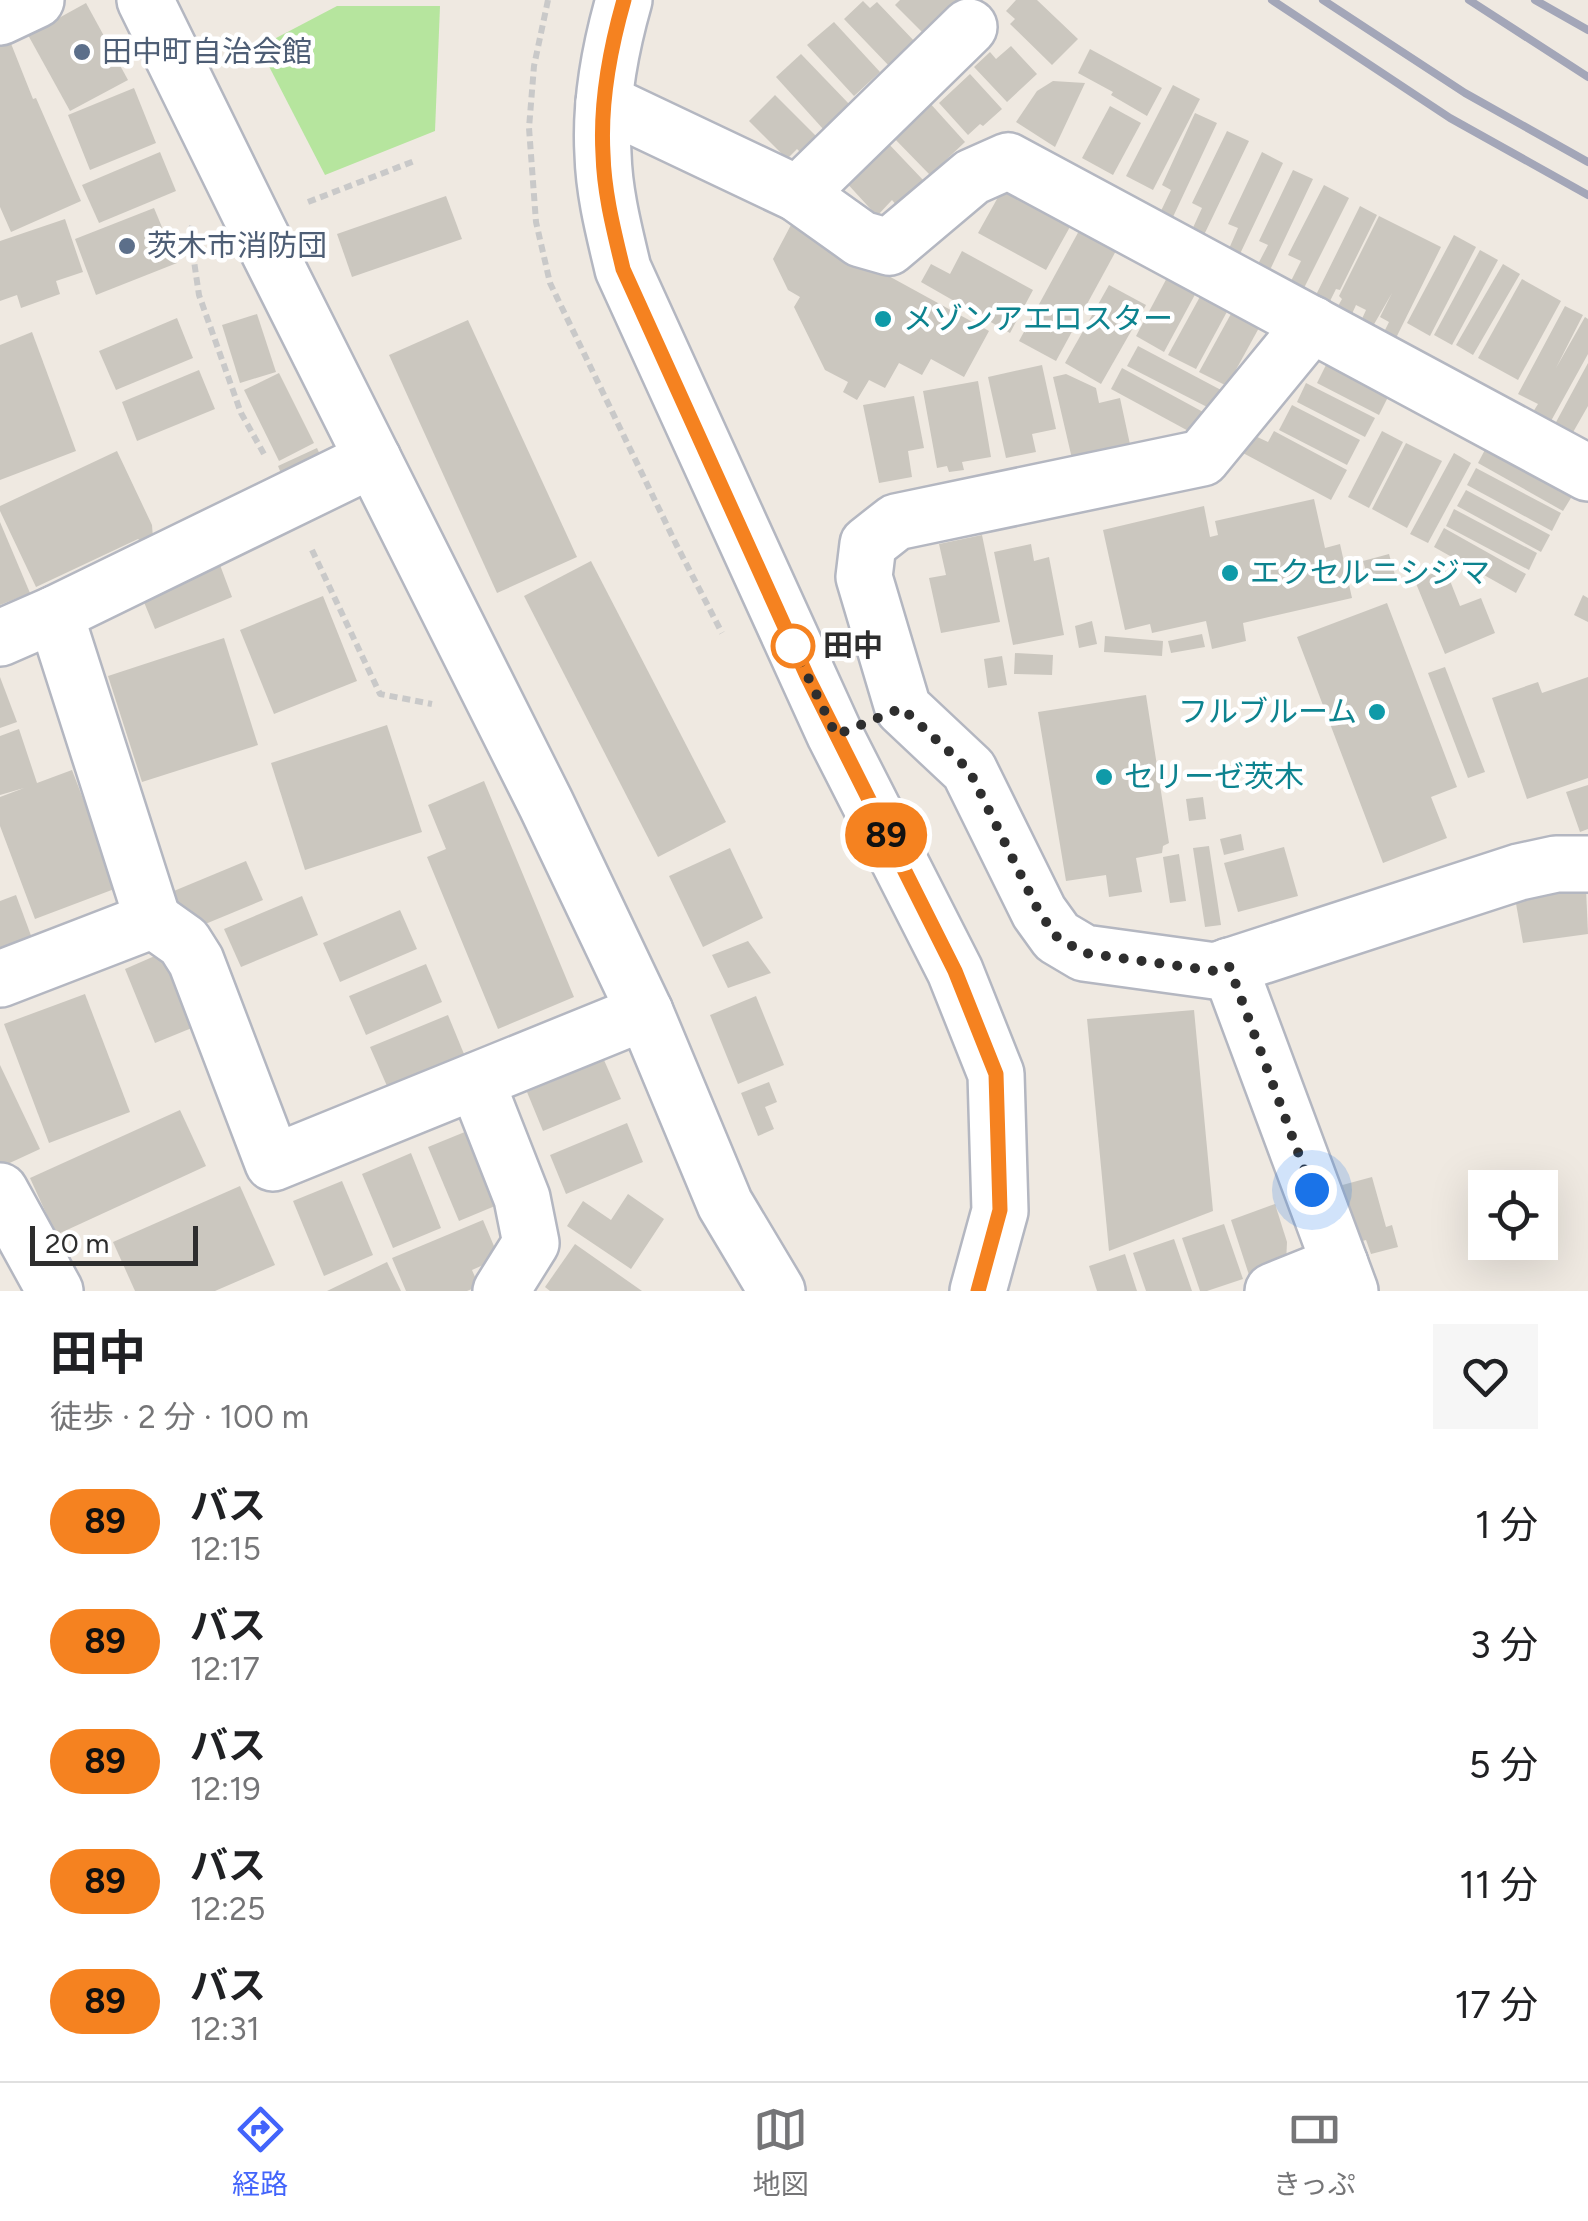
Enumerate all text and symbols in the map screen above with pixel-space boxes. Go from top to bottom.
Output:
place label: 田中町自治会館 [102,33,312,70]
marker: 田中町自治会館 [71,41,93,63]
place label: 茨木市消防団 [147,227,327,264]
marker: 茨木市消防団 [116,235,138,257]
place label: メゾンアエロスター [903,300,1173,337]
marker: メゾンアエロスター [872,308,894,330]
place label: エクセルニシジマ [1250,554,1490,591]
marker: エクセルニシジマ [1219,562,1241,584]
marker: 田中 [772,625,814,667]
place label: 田中 [823,627,883,664]
place label: フルブルーム [1178,693,1357,730]
marker: フルブルーム [1366,701,1388,723]
place label: セリーゼ茨木 [1124,758,1304,795]
marker: セリーゼ茨木 [1093,766,1115,788]
line badge: 89 [841,802,931,868]
text: 89 [865,814,907,856]
your location [1287,1165,1337,1215]
map controls [1468,1170,1558,1260]
button: locate [1468,1170,1558,1260]
scale bar [30,1221,198,1266]
text: 20 m [45,1226,109,1260]
text: 田中 [50,1324,146,1382]
button: heart [1433,1324,1538,1429]
text: 徒歩 · 2 分 · 100 m [50,1398,309,1436]
text: バス [190,1483,266,1529]
text: 89 [84,1500,126,1542]
text: 1 分 [1475,1502,1538,1548]
text: 12:15 [190,1530,261,1568]
text: バス [190,1603,266,1649]
text: 89 [84,1620,126,1662]
text: 3 分 [1470,1622,1538,1668]
text: 12:17 [190,1650,260,1688]
text: バス [190,1723,266,1769]
text: 89 [84,1740,126,1782]
text: 5 分 [1469,1742,1538,1788]
text: 12:19 [190,1770,261,1808]
text: バス [190,1843,266,1889]
text: 89 [84,1860,126,1902]
text: 11 分 [1459,1862,1538,1908]
text: 12:25 [190,1890,266,1928]
text: バス [190,1963,266,2009]
text: 89 [84,1980,126,2022]
text: 17 分 [1455,1982,1538,2028]
text: 12:31 [190,2010,260,2048]
tab: 経路 [232,2102,288,2202]
tab: 地図 [753,2102,809,2202]
tab: きっぷ [1273,2102,1356,2202]

